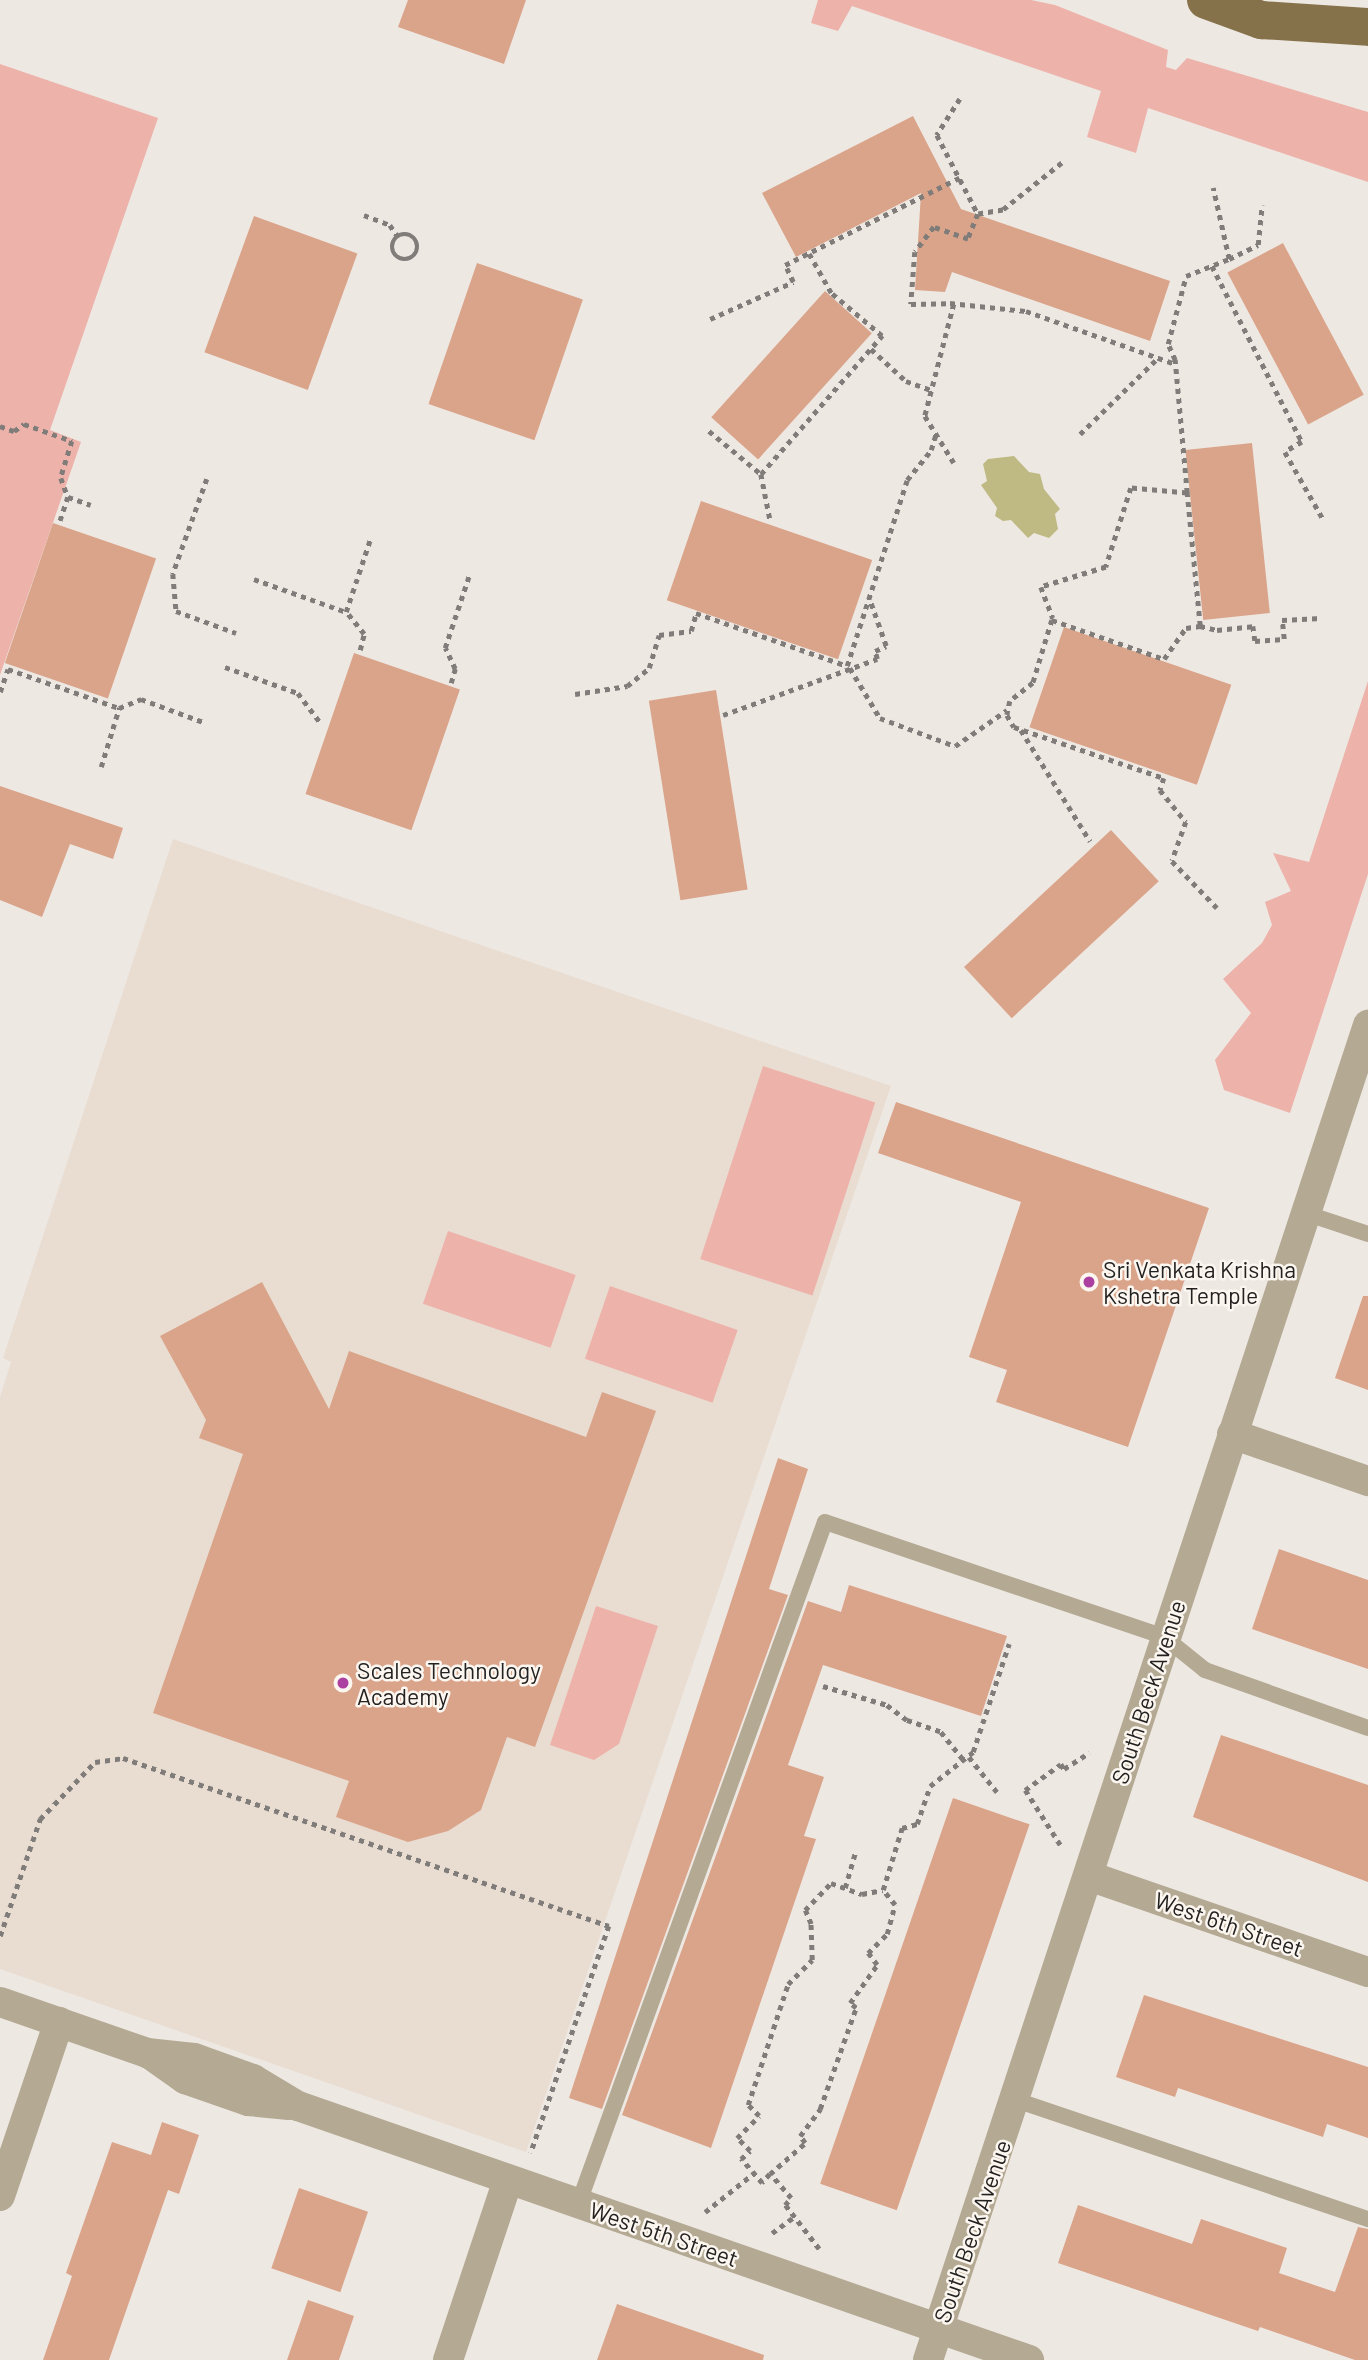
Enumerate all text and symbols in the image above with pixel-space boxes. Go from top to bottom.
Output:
place label: Sri Venkata Krishna Kshetra Temple [1103,1255,1296,1309]
marker: Sri Venkata Krishna Kshetra Temple [1081,1274,1097,1290]
street label: South Beck Avenue [1105,1597,1191,1787]
place label: Scales Technology Academy [357,1656,541,1710]
marker: Scales Technology Academy [335,1675,351,1691]
street label: West 6th Street [1151,1886,1307,1962]
street label: South Beck Avenue [928,2136,1016,2326]
street label: West 5th Street [586,2196,742,2272]

